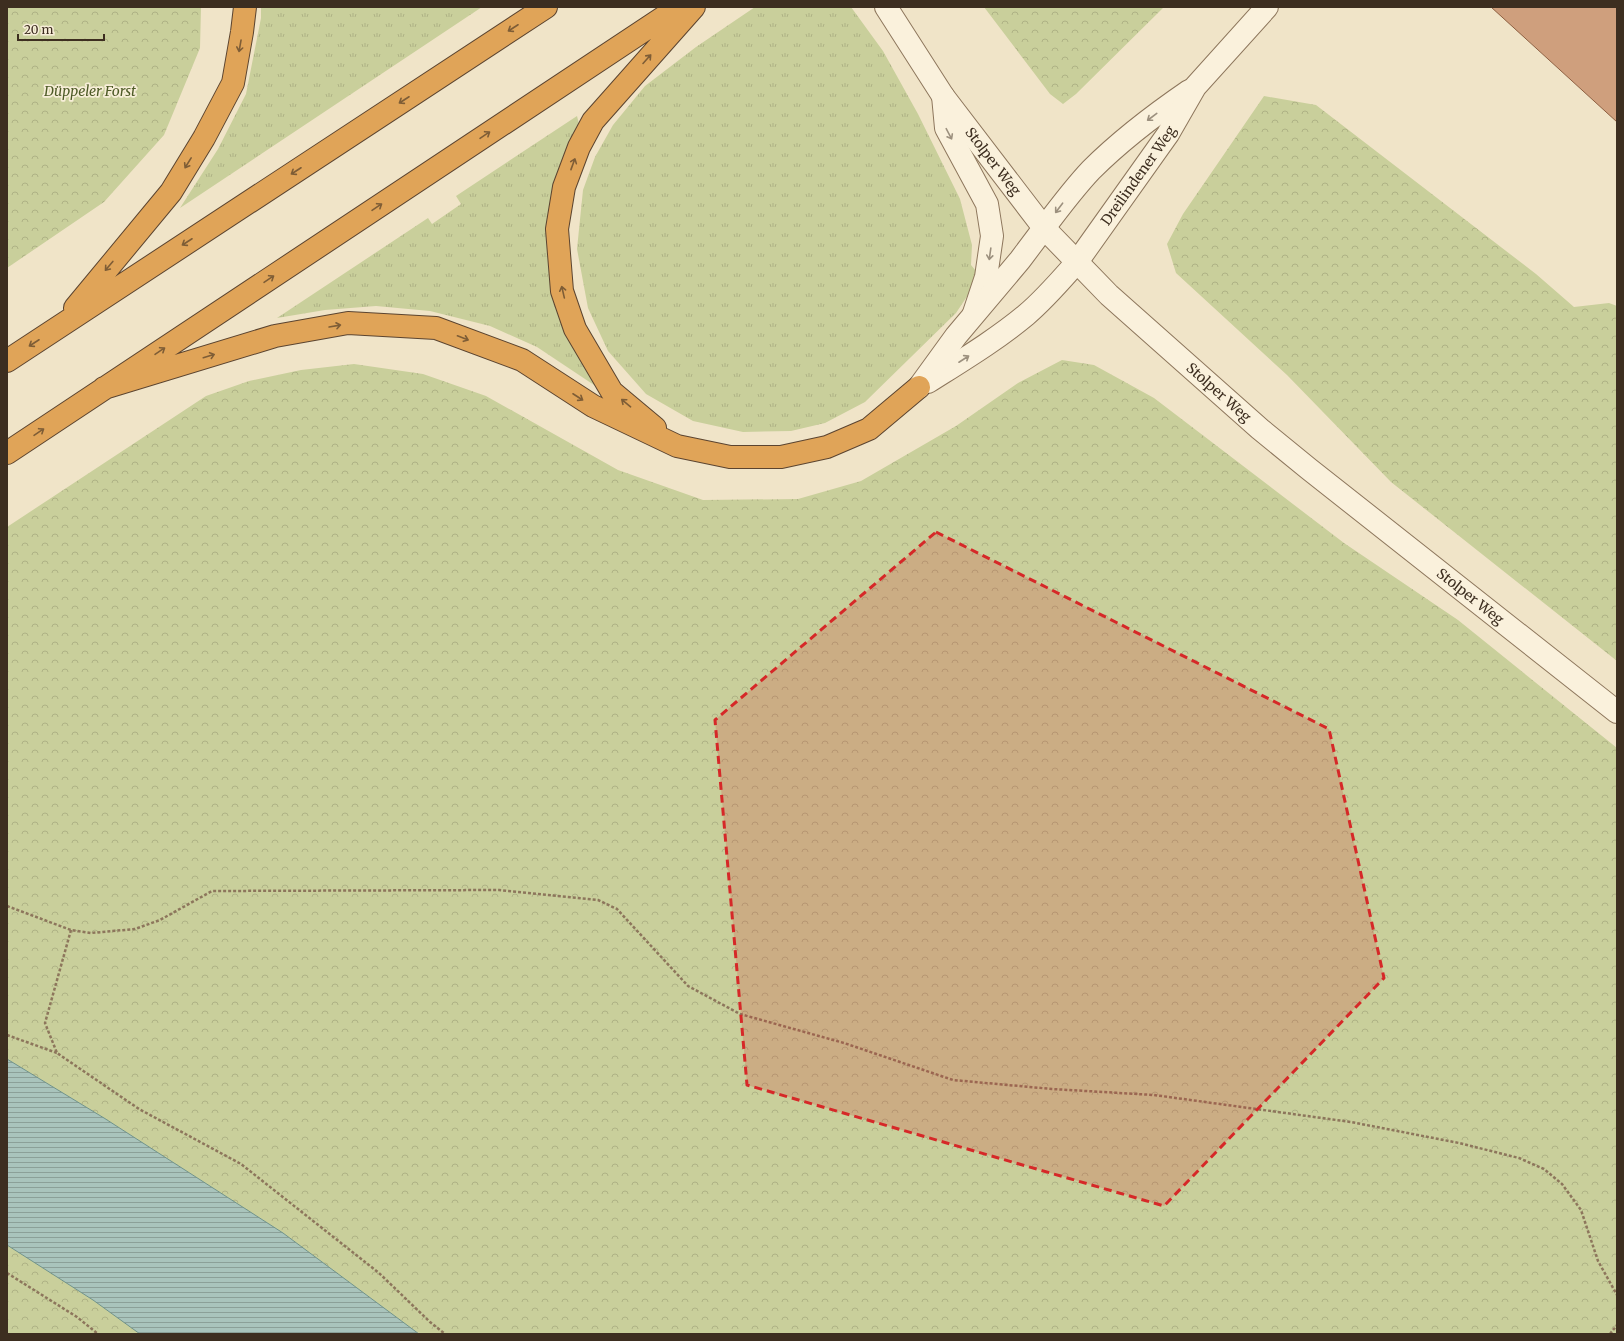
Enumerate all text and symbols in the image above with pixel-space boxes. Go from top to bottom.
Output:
scale bar [18,16,104,42]
text: 20 m [24,22,53,37]
one-way arrow [507,25,519,33]
one-way arrow [236,39,244,52]
one-way arrow [643,54,652,64]
park label: Düppeler Forst [43,82,136,100]
one-way arrow [399,96,410,104]
one-way arrow [1146,113,1157,121]
street label: Dreilindener Weg [1097,122,1180,229]
street label: Stolper Weg [961,124,1025,199]
one-way arrow [946,128,953,140]
one-way arrow [479,131,490,139]
one-way arrow [184,157,192,169]
one-way arrow [569,159,577,171]
one-way arrow [290,167,301,175]
one-way arrow [1055,202,1063,213]
one-way arrow [371,203,382,211]
one-way arrow [181,239,193,247]
one-way arrow [986,247,994,260]
one-way arrow [105,261,114,272]
one-way arrow [263,275,274,283]
one-way arrow [558,285,566,298]
one-way arrow [328,321,341,329]
one-way arrow [456,335,469,342]
one-way arrow [28,339,39,347]
one-way arrow [154,347,165,355]
one-way arrow [202,352,215,359]
one-way arrow [958,355,969,363]
street label: Stolper Weg [1183,359,1255,426]
one-way arrow [572,393,584,401]
one-way arrow [621,399,631,408]
one-way arrow [34,428,45,436]
street label: Stolper Weg [1433,564,1508,629]

